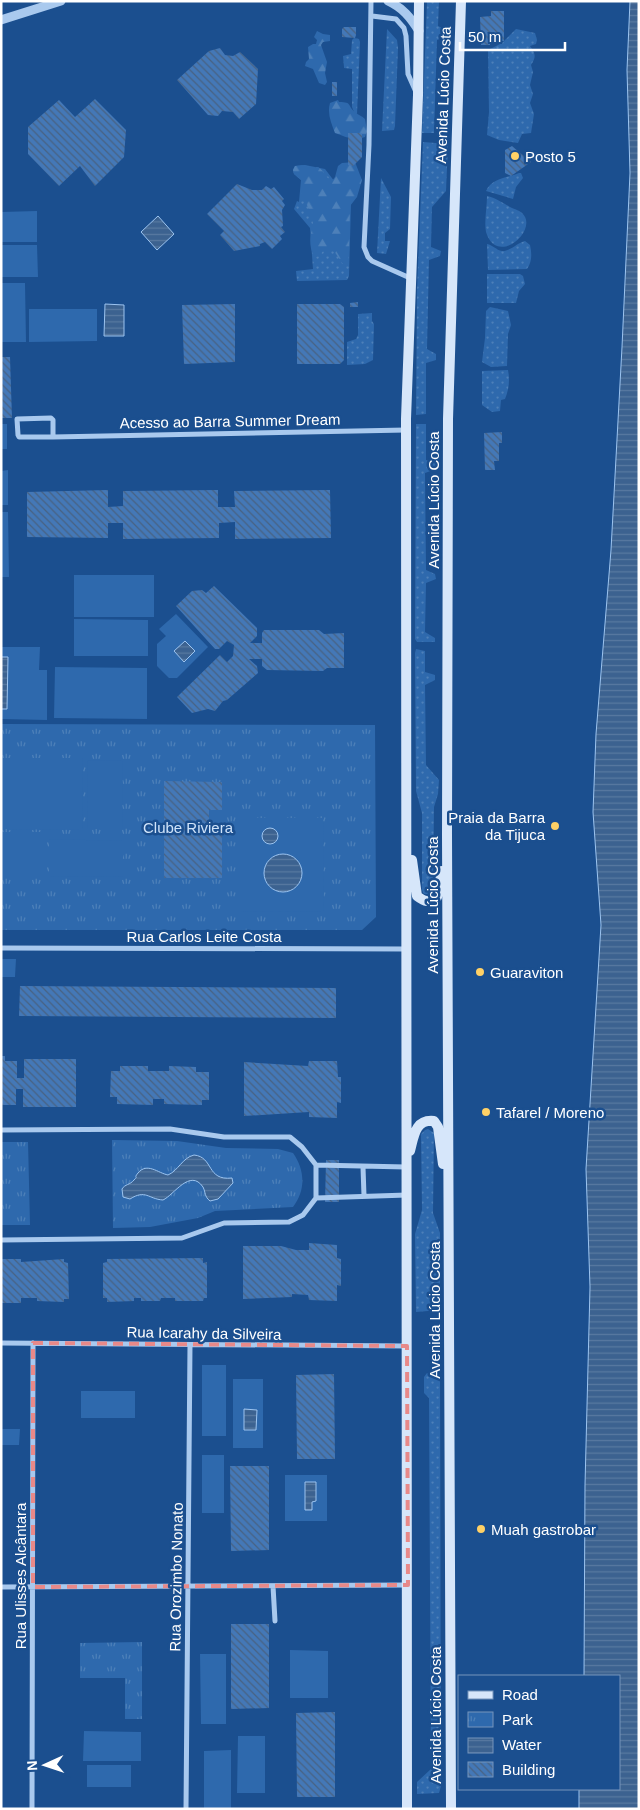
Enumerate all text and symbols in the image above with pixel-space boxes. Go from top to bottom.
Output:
scale bar [460,20,565,52]
street label: Avenida Lúcio Costa [432,25,454,164]
text: 50 m [468,28,501,45]
place label: Posto 5 [525,148,576,165]
marker: Posto 5 [509,150,521,162]
street label: Acesso ao Barra Summer Dream [119,411,341,431]
street label: Avenida Lúcio Costa [425,431,442,569]
place label: Praia da Barra da Tijuca [448,809,546,843]
park label: Clube Riviera [143,819,234,836]
marker: Praia da Barra da Tijuca [549,820,561,832]
street label: Avenida Lúcio Costa [424,836,441,974]
street label: Rua Carlos Leite Costa [126,928,282,945]
place label: Guaraviton [490,964,563,981]
marker: Guaraviton [474,966,486,978]
place label: Tafarel / Moreno [496,1104,604,1121]
marker: Tafarel / Moreno [480,1106,492,1118]
street label: Avenida Lúcio Costa [426,1241,443,1379]
street label: Rua Icarahy da Silveira [126,1323,282,1343]
street label: Rua Ulisses Alcântara [12,1502,29,1649]
street label: Rua Orozimbo Nonato [166,1502,186,1652]
place label: Muah gastrobar [491,1521,596,1538]
marker: Muah gastrobar [475,1523,487,1535]
street label: Avenida Lúcio Costa [427,1646,444,1784]
legend [458,1675,620,1790]
text: Road [502,1686,538,1703]
text: Park [502,1711,533,1728]
text: Water [502,1736,541,1753]
north arrow [20,1740,70,1790]
text: N [24,1760,40,1771]
text: Building [502,1761,555,1778]

